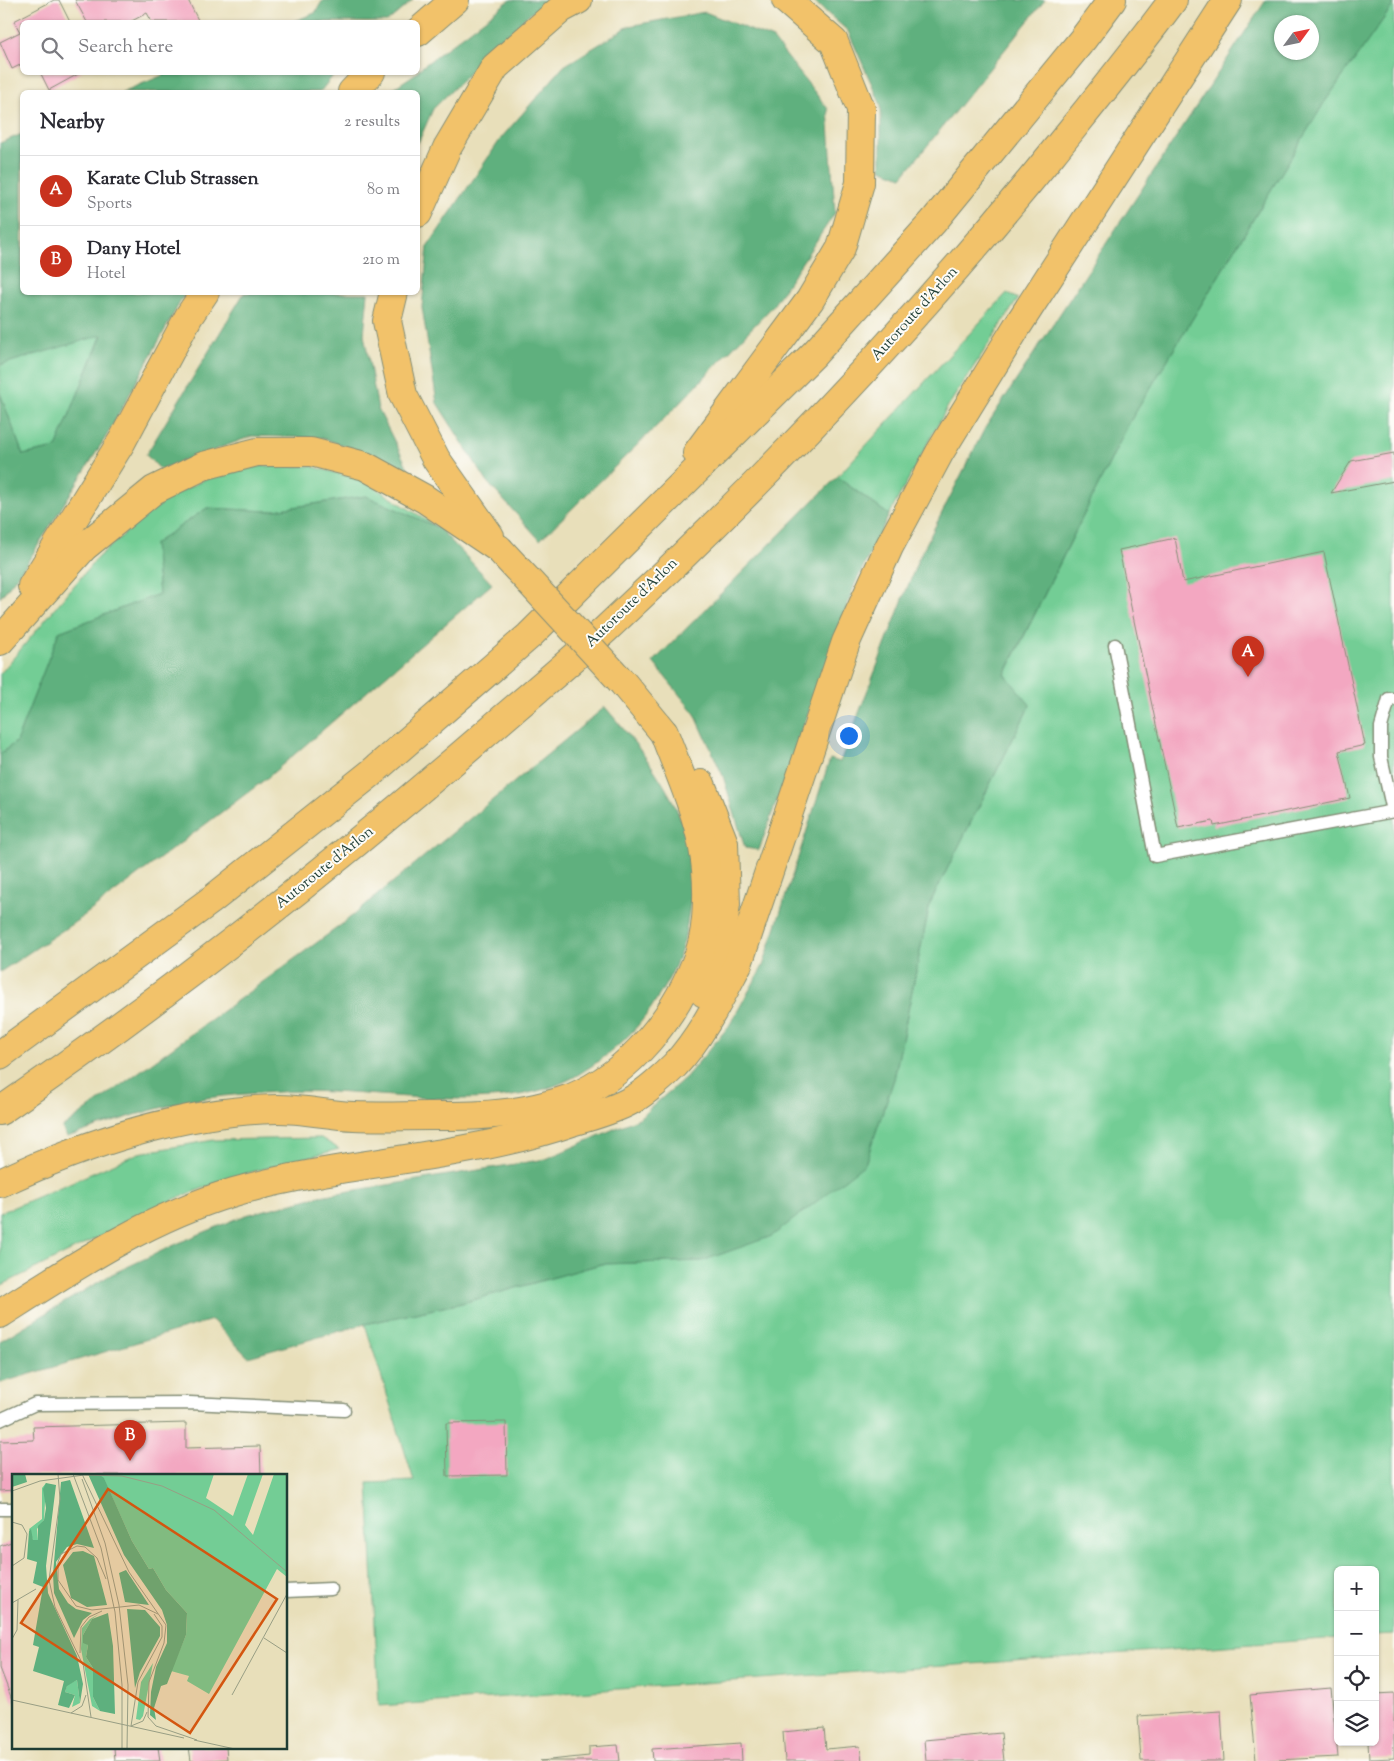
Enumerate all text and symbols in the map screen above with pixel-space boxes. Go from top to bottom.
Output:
north arrow [1274,15,1319,60]
search box [20,20,420,75]
icon: search [38,34,66,62]
text: Search here [78,34,173,61]
text: Nearby [40,108,105,138]
text: 2 results [344,111,400,134]
text: Karate Club Strassen [87,166,259,193]
text: A [50,179,63,202]
text: 80 m [367,179,400,202]
text: Sports [87,193,132,216]
text: Dany Hotel [87,236,181,263]
text: B [51,249,61,272]
text: 210 m [362,249,400,272]
street label: Autoroute d'Arlon [867,262,963,366]
text: Hotel [87,263,126,286]
street label: Autoroute d'Arlon [581,553,683,652]
pin: A [1232,636,1264,677]
your location [836,723,862,749]
street label: Autoroute d'Arlon [272,822,379,914]
pin: B [114,1420,146,1461]
inset map [12,1474,288,1748]
map controls [1334,1566,1379,1746]
button: + [1334,1566,1379,1611]
button: − [1334,1611,1379,1656]
button: locate [1334,1656,1379,1701]
button: layers [1334,1701,1379,1746]

